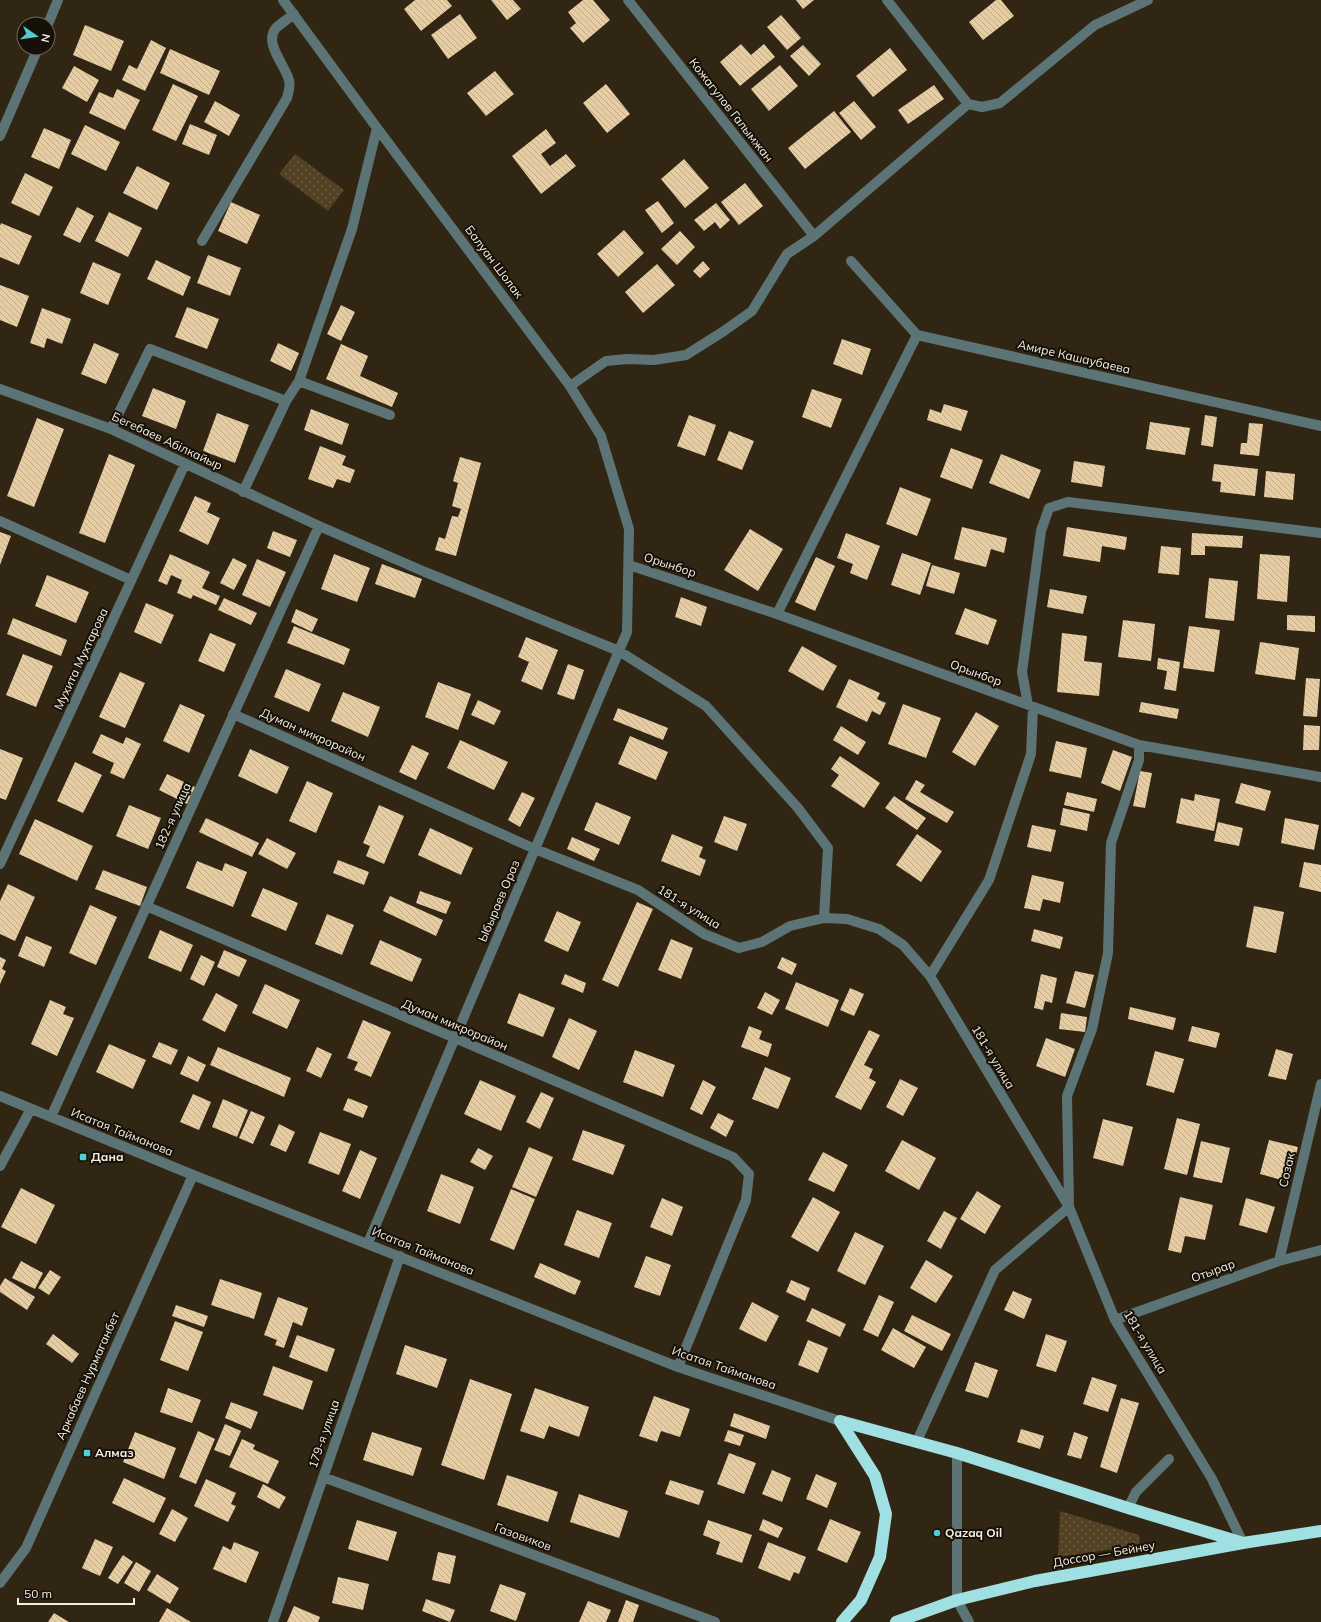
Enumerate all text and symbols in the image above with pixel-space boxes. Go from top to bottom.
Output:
north arrow [16,16,56,56]
text: N [38,33,53,44]
street label: Кожагулов Галымжан [686,55,777,165]
street label: Балуан Шолак [462,222,527,301]
street label: Амире Кашаубаева [1016,336,1132,377]
street label: Бегебаев Абілкайыр [110,408,225,473]
street label: Орынбор [642,549,698,580]
street label: Мухита Мухтарова [50,605,111,712]
street label: Орынбор [948,656,1004,689]
street label: Думан микрорайон [258,705,368,764]
street label: 182-я улица [151,780,194,851]
street label: Ыбыраев Ораз [475,858,523,944]
street label: 181-я улица [655,881,724,932]
street label: Думан микрорайон [400,995,510,1054]
street label: 181-я улица [969,1022,1018,1091]
street label: Исатая Тайманова [69,1104,176,1159]
place label: Дана [91,1149,124,1164]
street label: Созак [1275,1151,1298,1189]
marker: Дана [78,1152,88,1162]
street label: Исатая Тайманова [370,1223,477,1278]
street label: Отырар [1189,1256,1237,1285]
street label: 181-я улица [1121,1307,1170,1376]
street label: Аркабаев Нурмаганбет [53,1309,123,1442]
street label: Исатая Тайманова [670,1343,778,1392]
street label: 179-я улица [305,1398,342,1470]
place label: Алмаз [95,1445,134,1460]
marker: Алмаз [82,1448,92,1458]
street label: Газовиков [493,1519,554,1554]
place label: Qazaq Oil [945,1525,1002,1540]
marker: Qazaq Oil [932,1528,942,1538]
street label: Доссор — Бейнеу [1052,1537,1157,1570]
scale bar [18,1580,134,1606]
text: 50 m [24,1586,52,1601]

